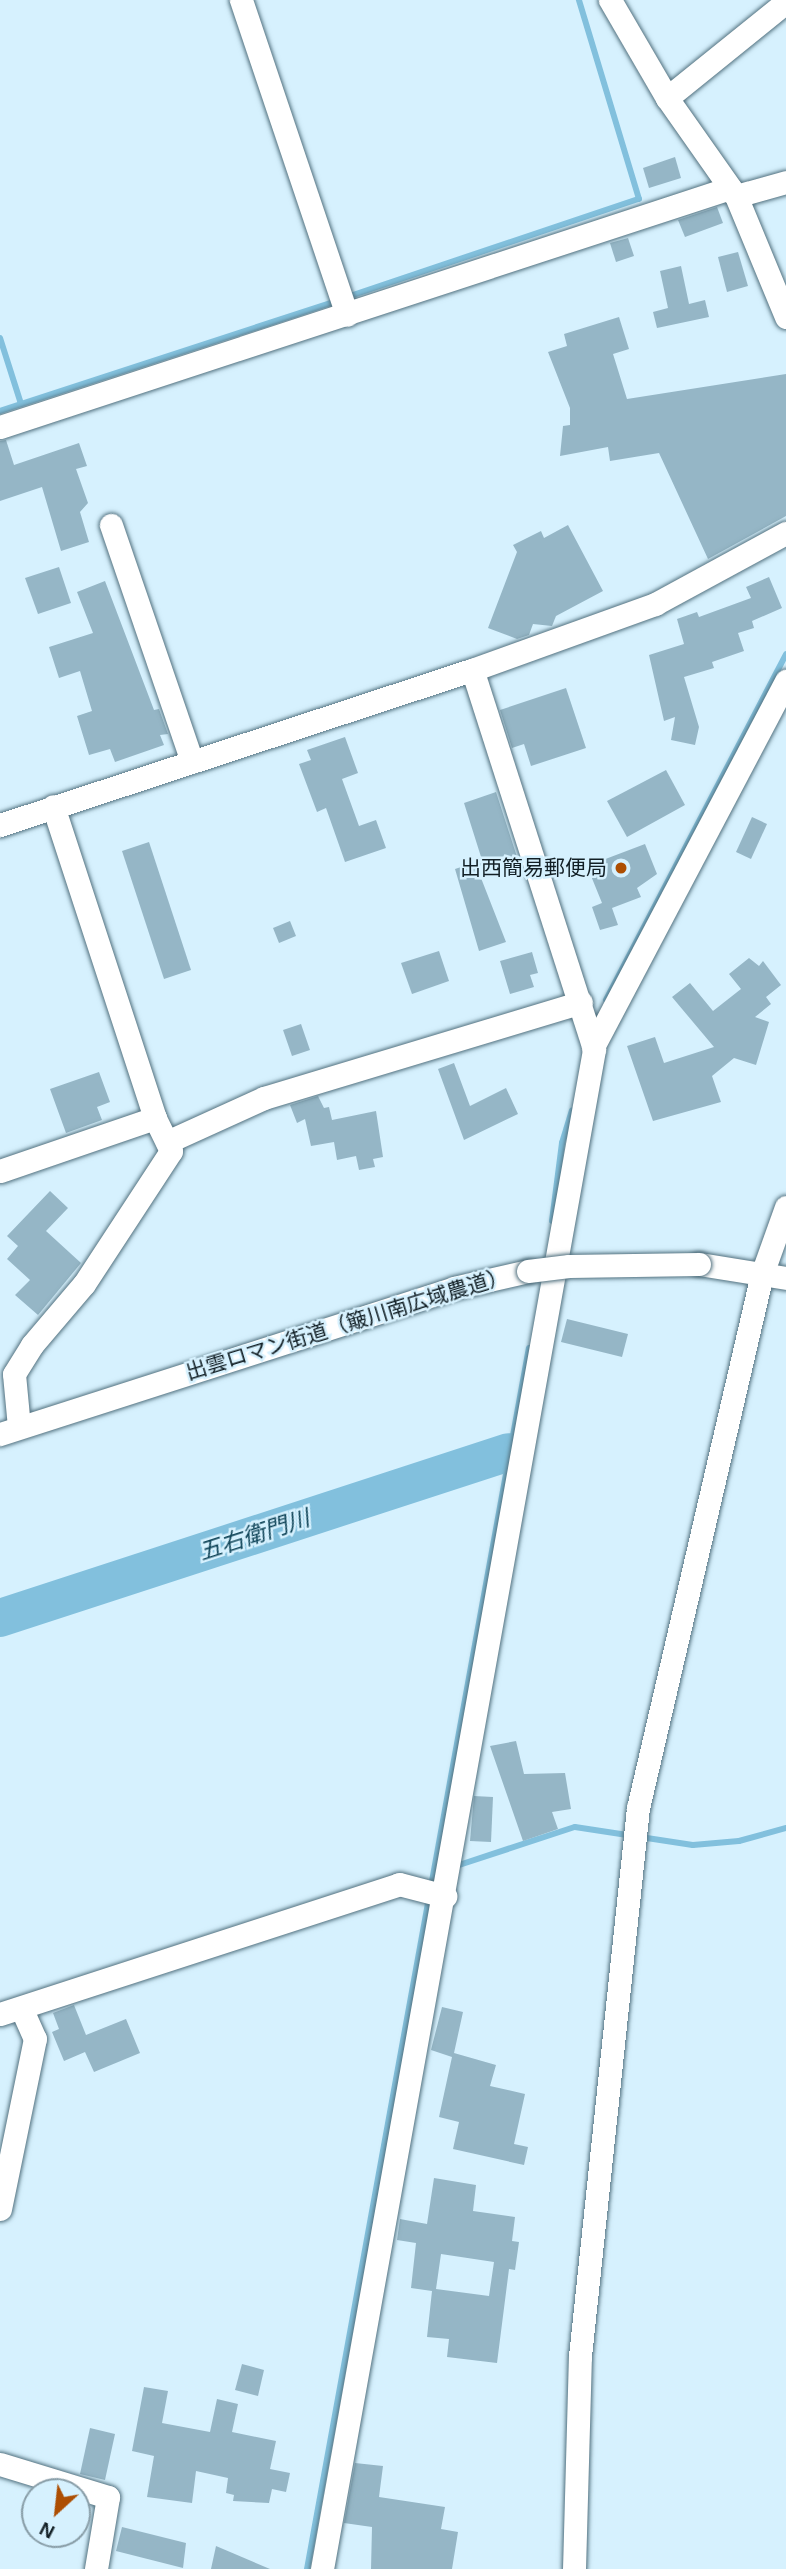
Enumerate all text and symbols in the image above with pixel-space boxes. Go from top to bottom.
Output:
place label: 出西簡易郵便局 [460,855,607,881]
marker: 出西簡易郵便局 [613,860,629,876]
street label: 出雲ロマン街道（簸川南広域農道） [183,1263,511,1385]
water label: 五右衛門川 [195,1504,313,1566]
north arrow [21,2478,91,2548]
text: N [36,2518,58,2543]

